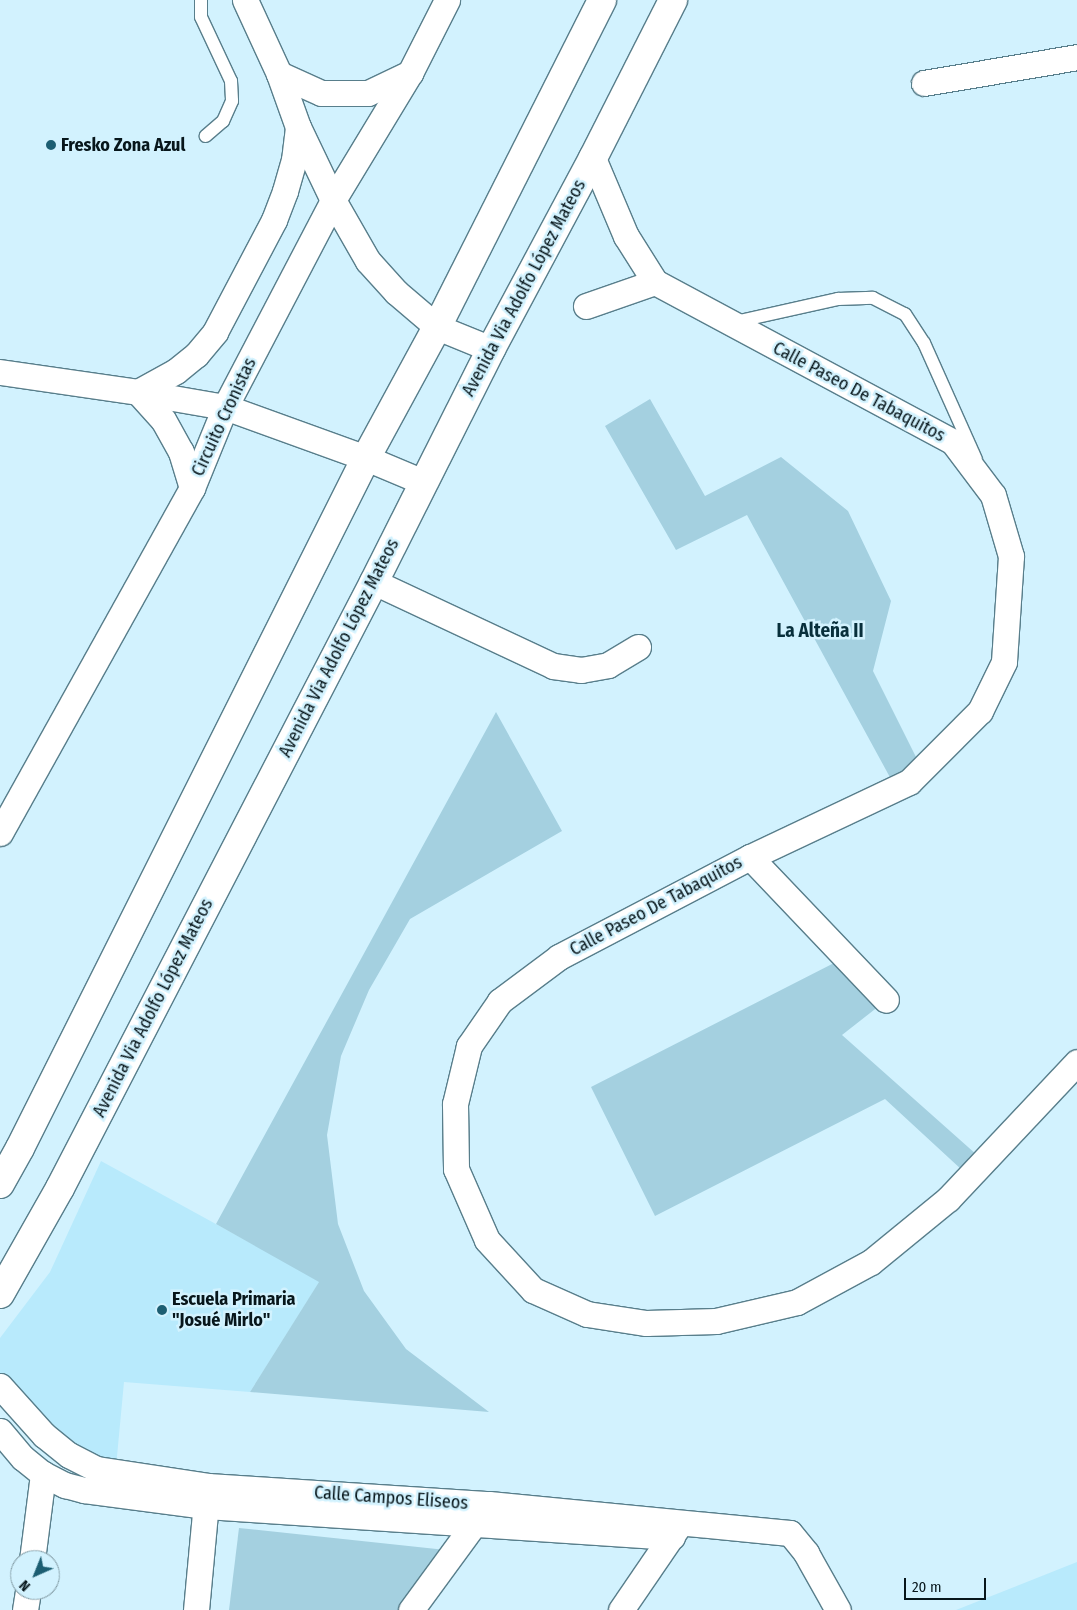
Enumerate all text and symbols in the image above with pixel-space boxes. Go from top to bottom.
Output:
place label: Fresko Zona Azul [61,134,185,156]
marker: Fresko Zona Azul [45,139,57,151]
street label: Avenida Via Adolfo López Mateos [458,176,590,400]
street label: Calle Paseo De Tabaquitos [769,337,949,447]
street label: Circuito Cronistas [187,354,261,480]
street label: Avenida Via Adolfo López Mateos [274,535,404,761]
district label: La Alteña II [776,620,864,642]
street label: Calle Paseo De Tabaquitos [566,851,746,961]
street label: Avenida Via Adolfo López Mateos [88,895,218,1121]
place label: Escuela Primaria "Josué Mirlo" [172,1289,296,1332]
marker: Escuela Primaria "Josué Mirlo" [156,1304,168,1316]
street label: Calle Campos Eliseos [313,1482,469,1514]
north arrow [10,1550,60,1600]
scale bar [907,1568,990,1600]
text: N [16,1576,34,1594]
text: 20 m [912,1578,942,1596]

